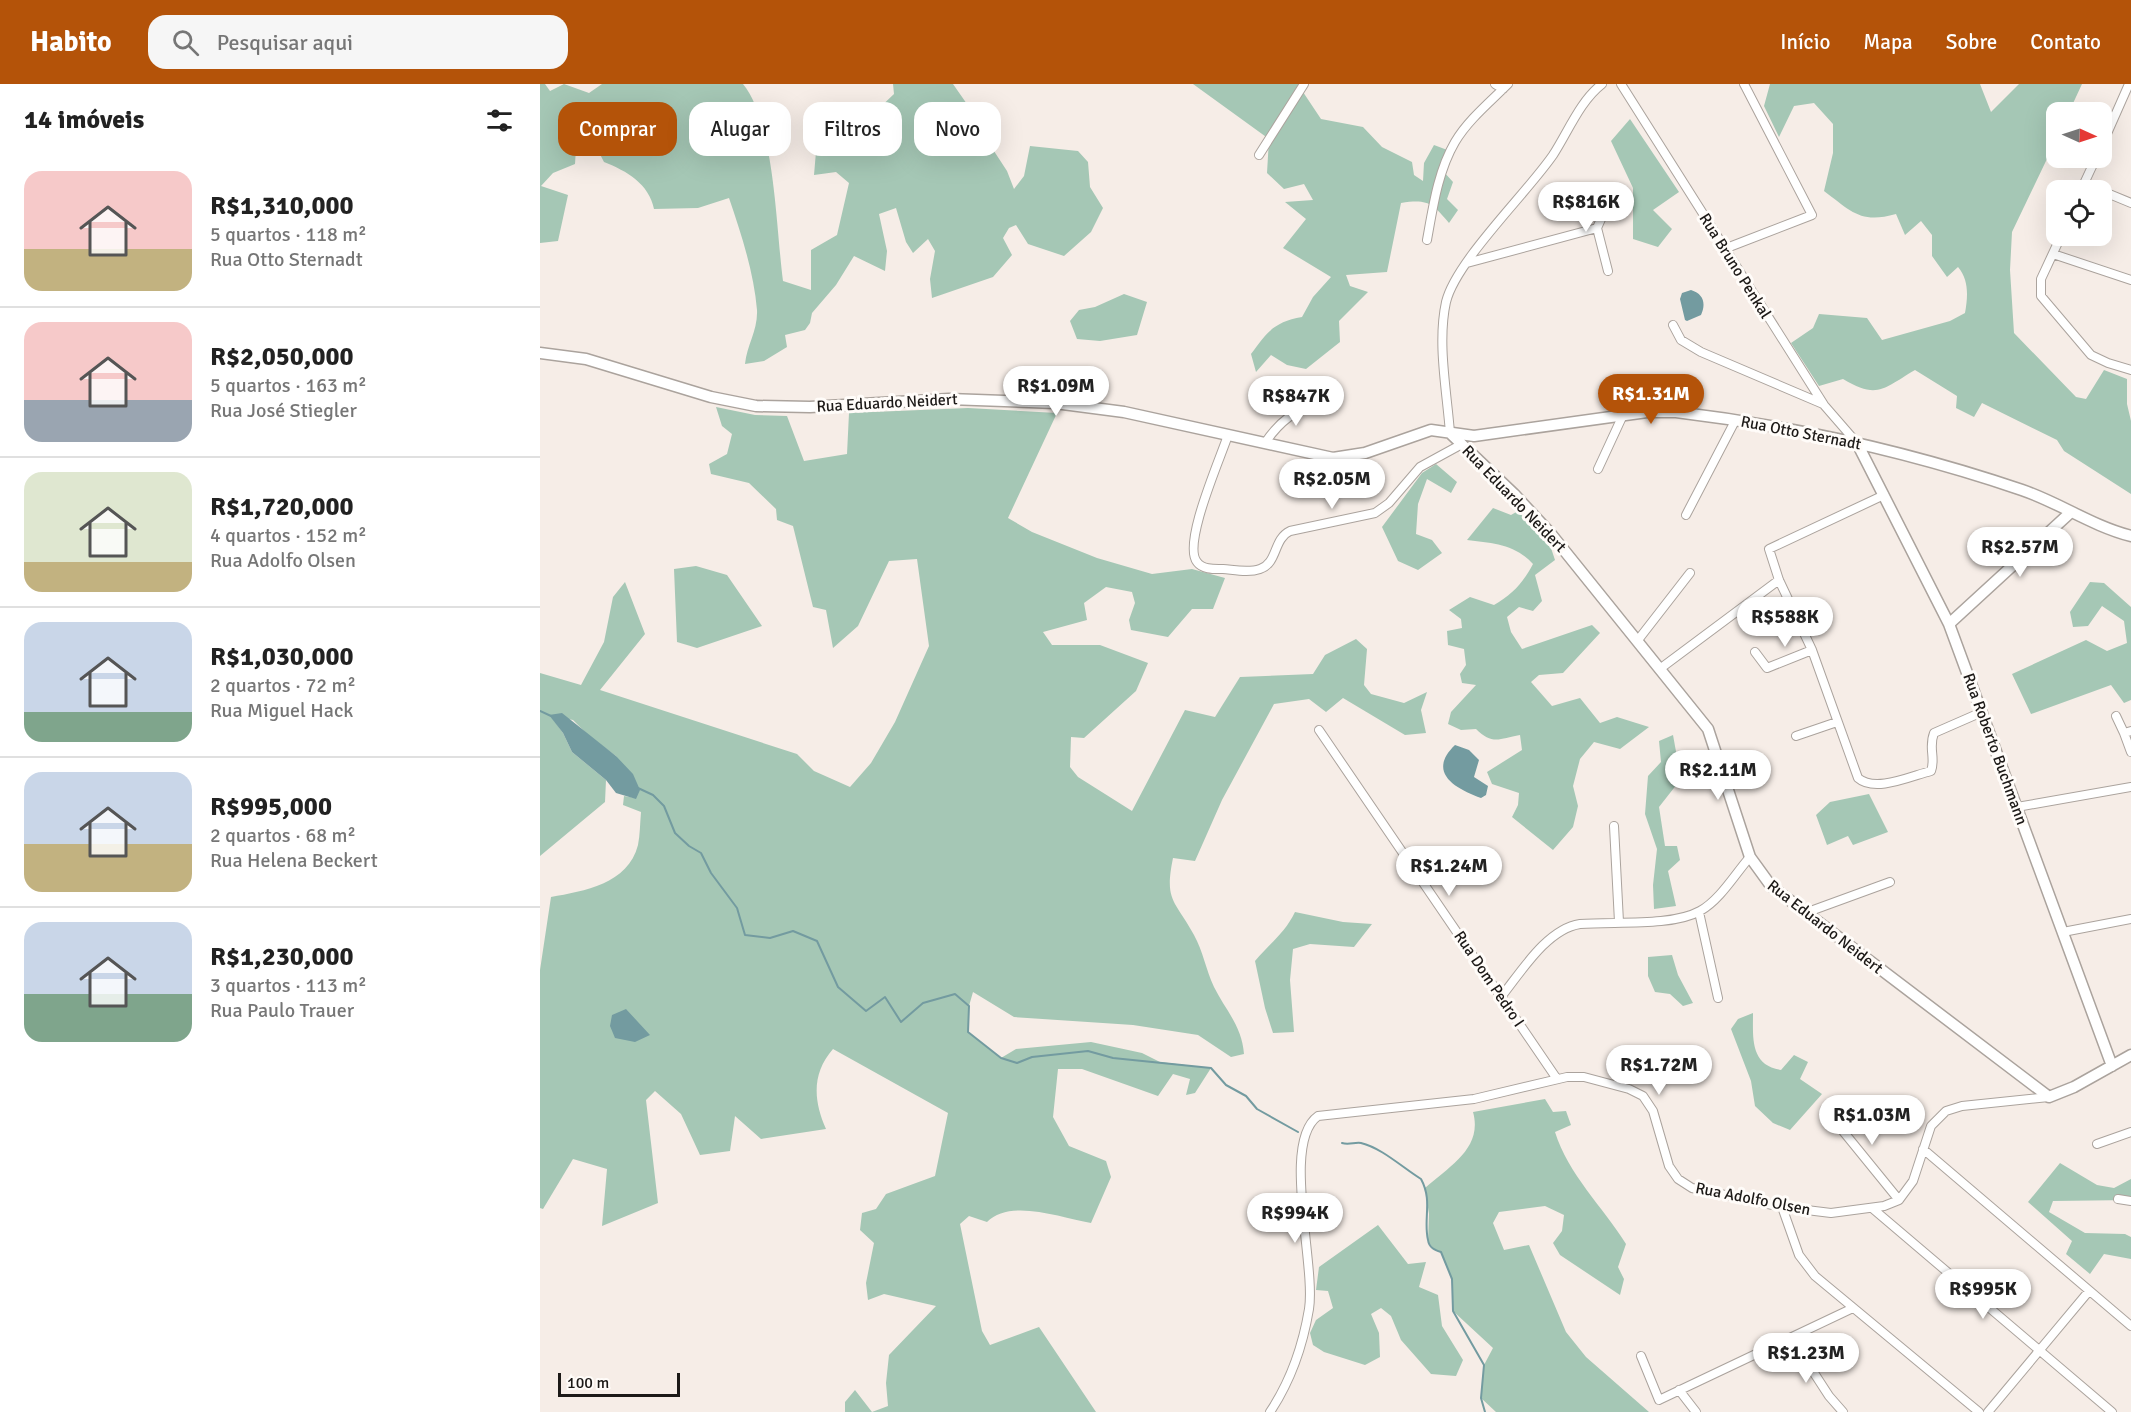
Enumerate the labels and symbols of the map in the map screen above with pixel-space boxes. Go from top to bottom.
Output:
north arrow [2046,102,2112,168]
pin: R$816K [1537,182,1635,233]
street label: Rua Bruno Penkal [1695,210,1776,323]
pin: R$1.09M [1001,366,1111,417]
pin: R$1.31M [1596,374,1706,425]
pin: R$847K [1247,376,1345,427]
street label: Rua Eduardo Neidert [816,389,959,417]
street label: Rua Otto Sternadt [1739,412,1863,455]
street label: Rua Eduardo Neidert [1458,441,1571,557]
pin: R$2.05M [1277,459,1387,510]
pin: R$2.57M [1965,527,2075,578]
pin: R$588K [1736,597,1834,648]
street label: Rua Roberto Buchmann [1958,670,2032,828]
pin: R$2.11M [1663,750,1773,801]
pin: R$1.24M [1394,846,1504,897]
street label: Rua Eduardo Neidert [1763,876,1887,979]
street label: Rua Dom Pedro I [1449,927,1529,1031]
pin: R$1.72M [1604,1045,1714,1096]
pin: R$1.03M [1817,1095,1927,1146]
street label: Rua Adolfo Olsen [1694,1178,1812,1220]
pin: R$994K [1246,1193,1344,1244]
pin: R$995K [1934,1269,2032,1320]
pin: R$1.23M [1751,1333,1861,1384]
scale bar [558,1370,680,1398]

